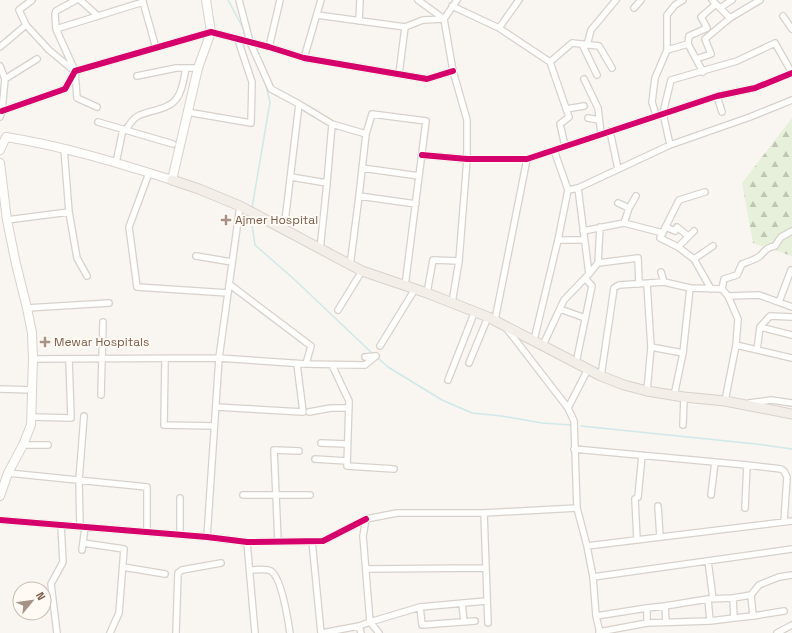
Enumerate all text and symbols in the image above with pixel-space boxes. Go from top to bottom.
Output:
place label: Ajmer Hospital [235,212,318,228]
marker: Ajmer Hospital [220,214,232,226]
place label: Mewar Hospitals [54,334,149,350]
marker: Mewar Hospitals [39,336,51,348]
north arrow [12,581,52,621]
text: N [33,590,49,603]

